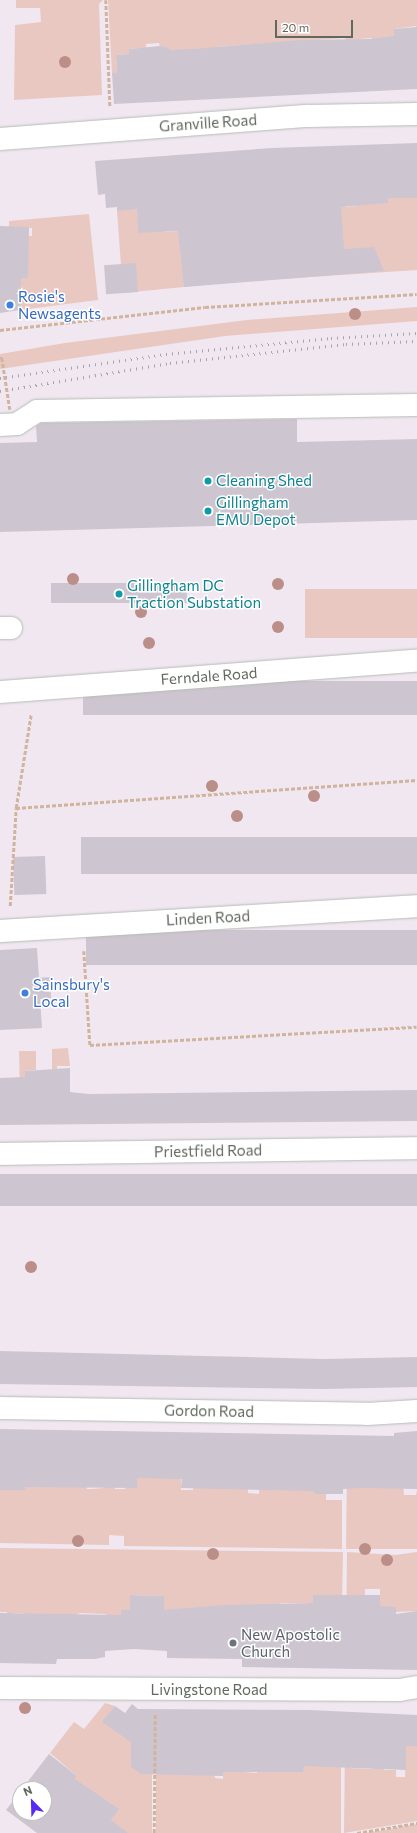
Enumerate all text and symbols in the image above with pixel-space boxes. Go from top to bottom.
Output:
scale bar [277,12,355,38]
text: 20 m [282,20,309,34]
street label: Granville Road [158,111,258,135]
place label: Rosie's Newsagents [18,287,101,322]
marker: Rosie's Newsagents [5,300,15,310]
place label: Cleaning Shed [216,472,312,490]
marker: Cleaning Shed [203,476,213,486]
place label: Gillingham EMU Depot [216,493,296,528]
marker: Gillingham EMU Depot [203,506,213,516]
place label: Gillingham DC Traction Substation [127,576,261,611]
marker: Gillingham DC Traction Substation [114,589,124,599]
street label: Ferndale Road [160,664,258,688]
street label: Linden Road [166,907,250,929]
place label: Sainsbury's Local [33,975,110,1010]
marker: Sainsbury's Local [20,988,30,998]
street label: Priestfield Road [154,1141,262,1161]
street label: Gordon Road [164,1401,254,1421]
place label: New Apostolic Church [241,1625,340,1660]
marker: New Apostolic Church [228,1638,238,1648]
street label: Livingstone Road [151,1681,267,1699]
north arrow [12,1781,52,1821]
text: N [21,1783,34,1798]

